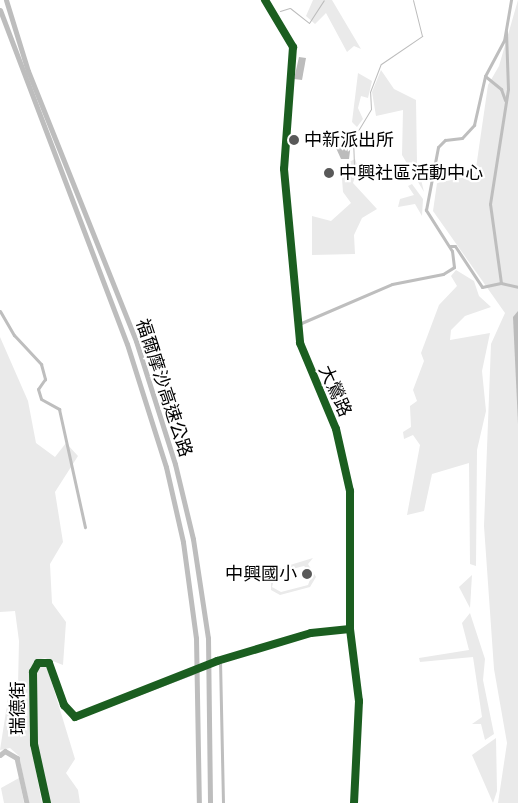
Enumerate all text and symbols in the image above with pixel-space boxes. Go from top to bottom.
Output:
place label: 中新派出所 [304,129,394,151]
marker: 中新派出所 [288,134,300,146]
place label: 中興社區活動中心 [339,162,483,184]
marker: 中興社區活動中心 [323,167,335,179]
street label: 福爾摩沙高速公路 [131,316,197,460]
street label: 大鶯路 [314,362,356,420]
place label: 中興國小 [225,563,297,585]
marker: 中興國小 [301,568,313,580]
street label: 瑞德街 [7,681,29,735]

